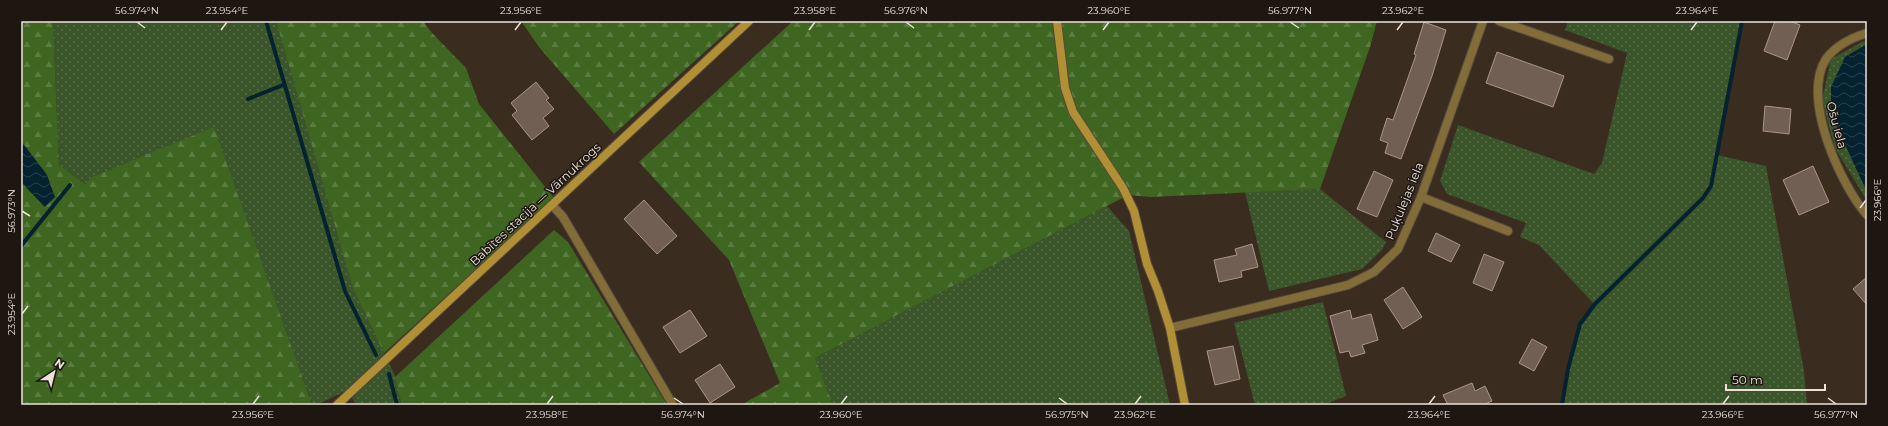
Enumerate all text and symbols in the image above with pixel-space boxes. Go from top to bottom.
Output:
text: 56.974°N [115,4,159,17]
text: 23.954°E [206,4,248,17]
text: 23.956°E [500,4,542,17]
text: 23.958°E [794,4,837,17]
text: 56.976°N [884,4,928,17]
text: 23.960°E [1087,4,1131,17]
text: 56.977°N [1268,4,1312,17]
text: 23.962°E [1382,4,1424,17]
text: 23.964°E [1676,4,1719,17]
street label: Ošu iela [1824,100,1850,150]
street label: Babītes stacija — Vārnukrogs [466,139,604,269]
street label: Puķulejas iela [1382,160,1426,242]
text: 23.966°E [1871,179,1884,221]
text: 56.973°N [5,189,18,233]
text: 23.954°E [5,293,18,335]
north arrow [34,352,74,392]
text: N [52,356,67,372]
scale bar [1726,366,1825,392]
text: 50 m [1732,372,1763,387]
text: 23.956°E [232,408,274,421]
text: 23.958°E [526,408,569,421]
text: 56.974°N [661,408,705,421]
text: 23.960°E [819,408,863,421]
text: 56.975°N [1045,408,1089,421]
text: 23.962°E [1114,408,1156,421]
text: 23.964°E [1408,408,1451,421]
text: 23.966°E [1702,408,1744,421]
text: 56.977°N [1814,408,1858,421]

